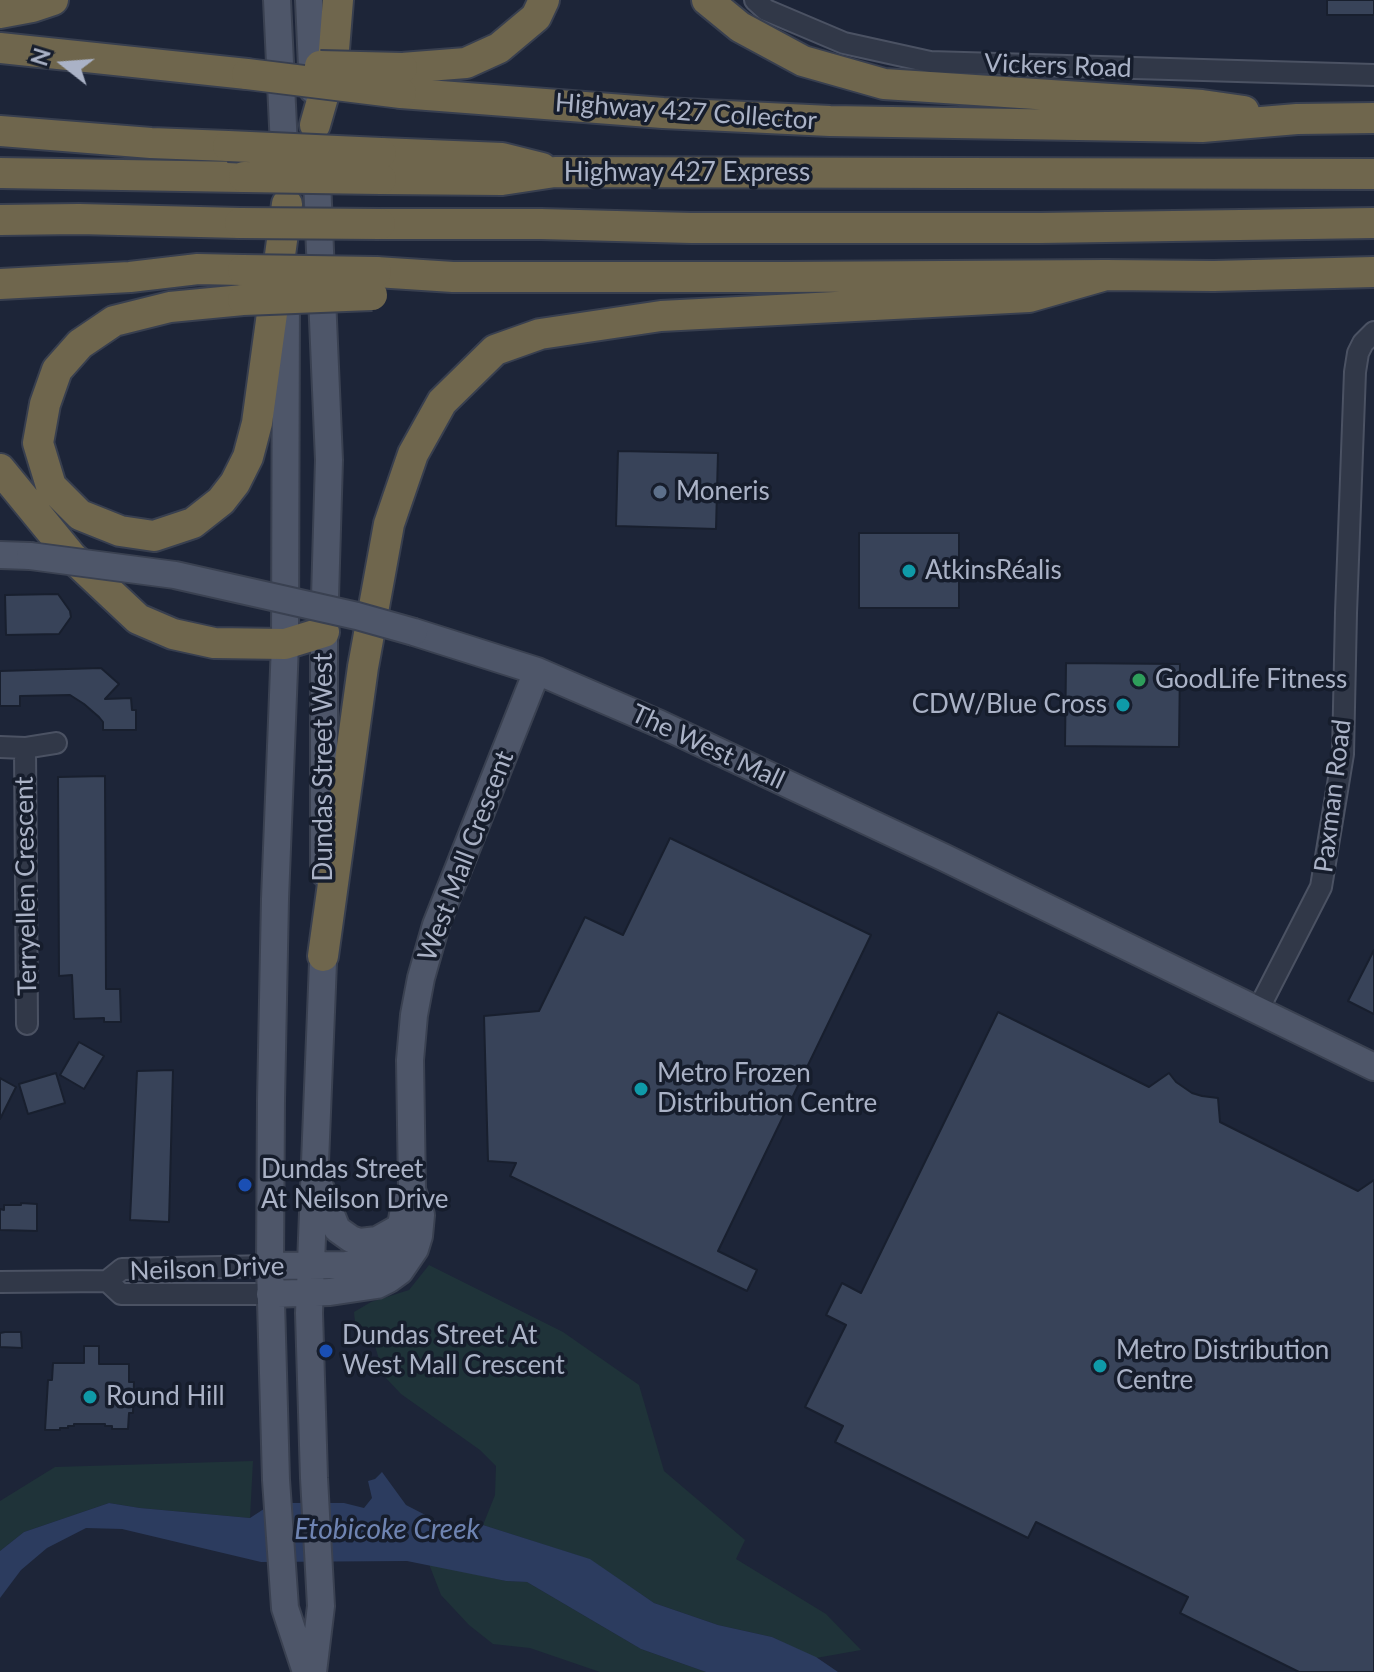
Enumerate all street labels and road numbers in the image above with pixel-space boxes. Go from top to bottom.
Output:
street label: Vickers Road [984,48,1132,84]
street label: Highway 427 Collector [554,87,818,137]
street label: Highway 427 Express [564,157,810,189]
street label: Dundas Street West [308,653,340,881]
street label: The West Mall [626,698,790,796]
street label: Paxman Road [1308,718,1358,874]
street label: West Mall Crescent [412,746,520,966]
street label: Terryellen Crescent [8,776,44,996]
street label: Neilson Drive [129,1251,285,1287]

